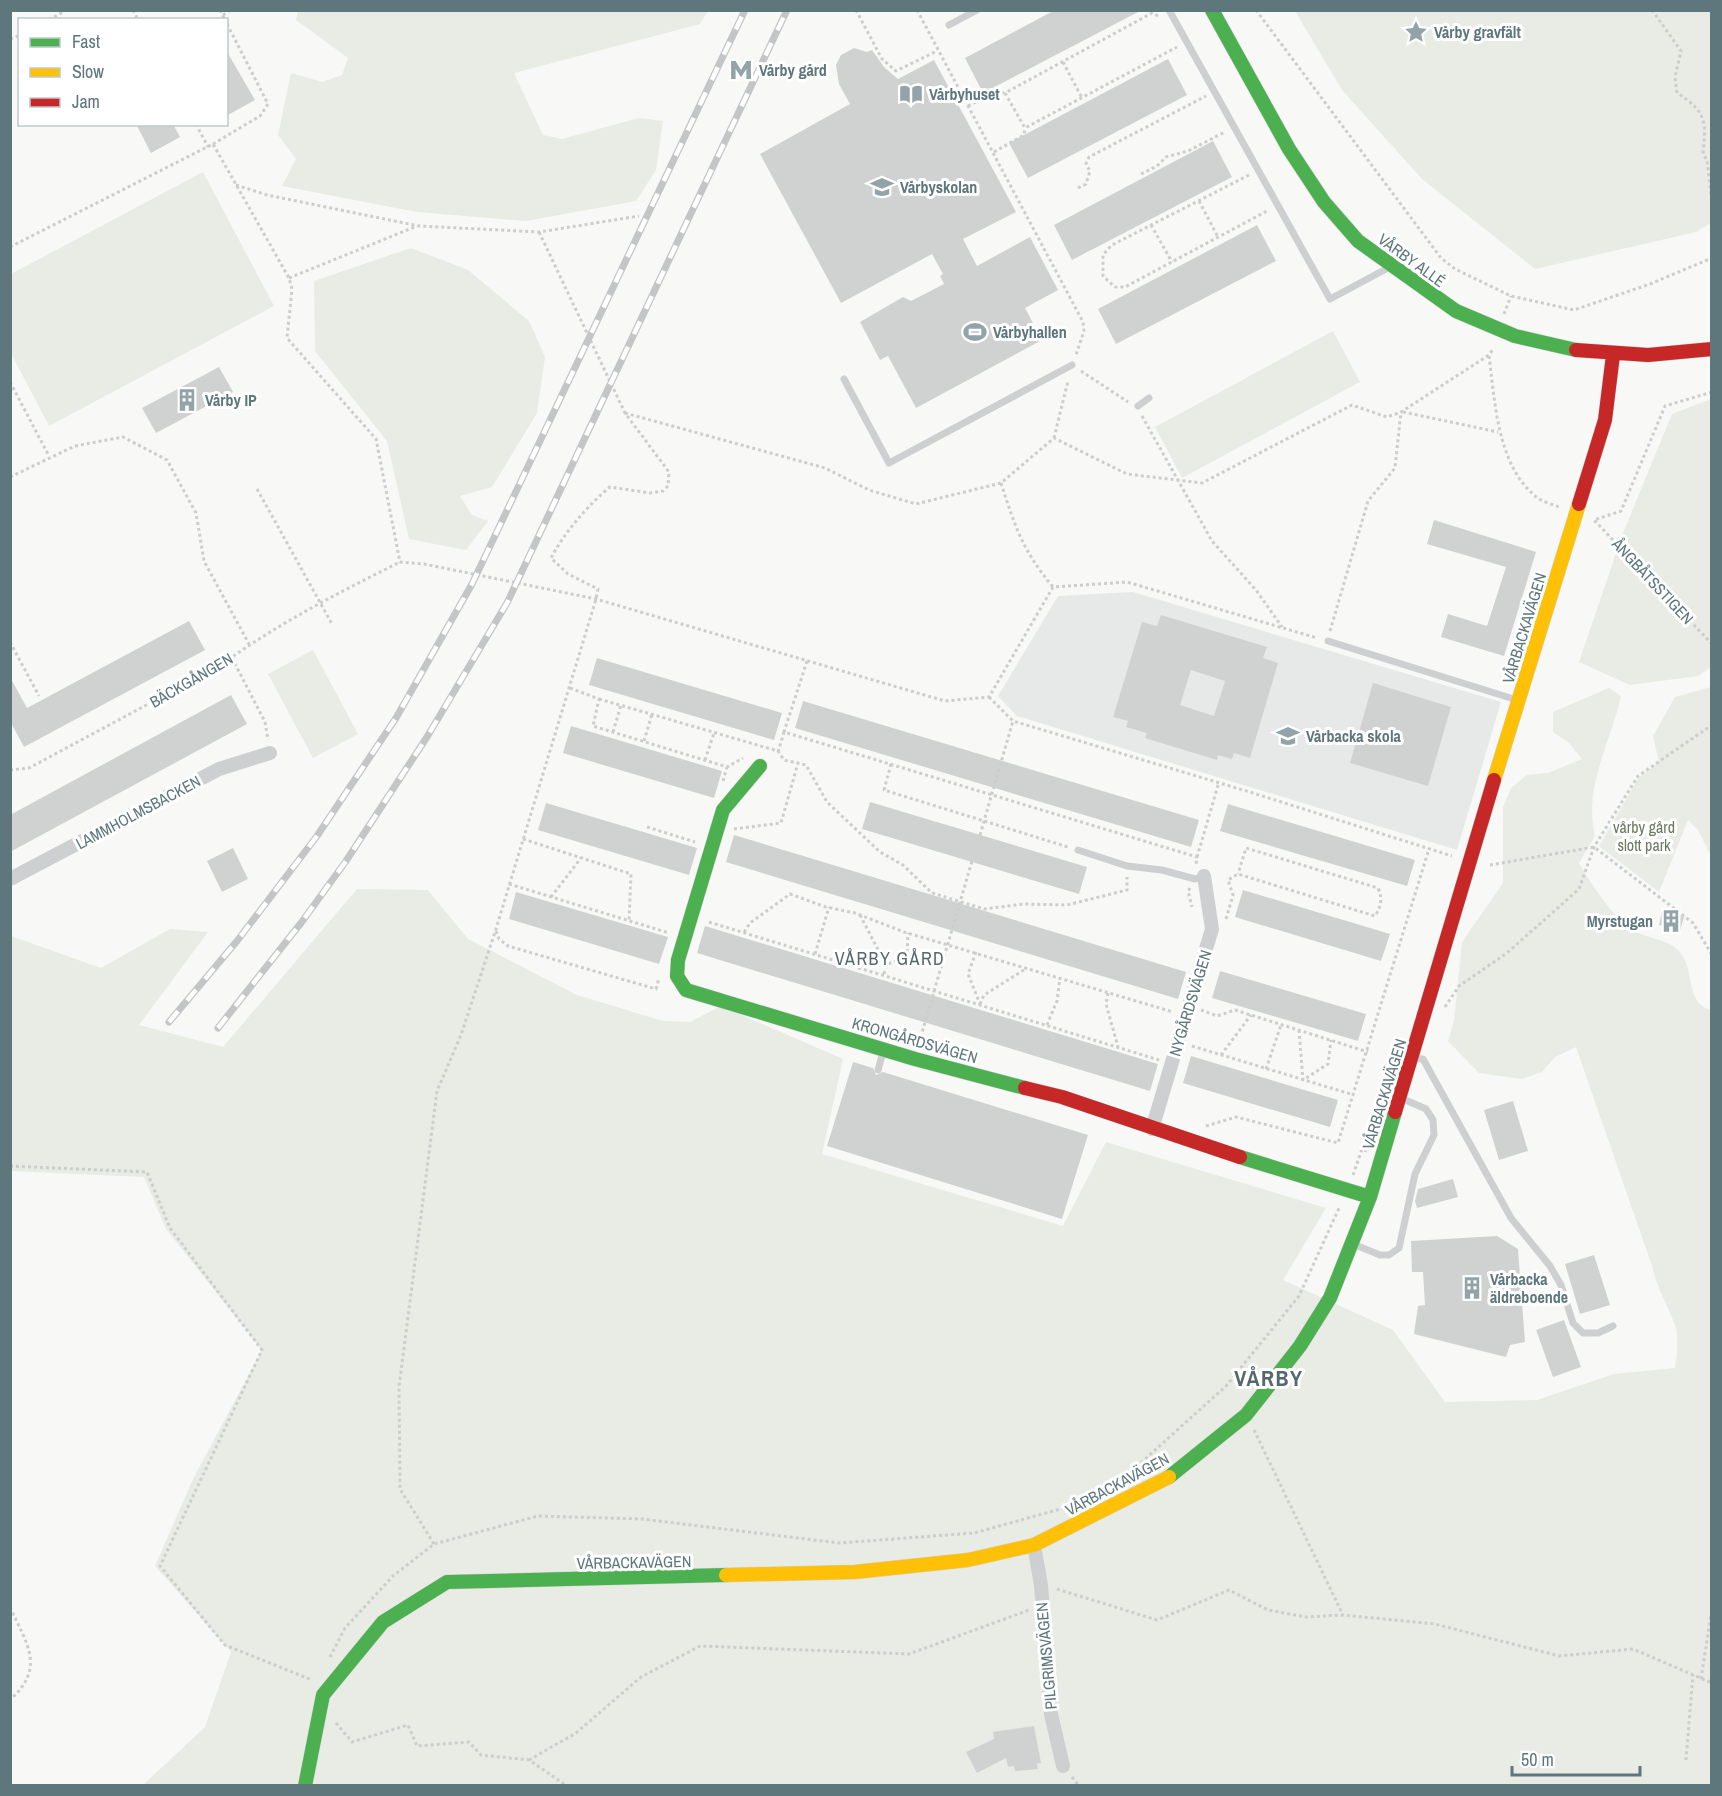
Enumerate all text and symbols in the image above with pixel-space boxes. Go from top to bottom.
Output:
legend [18,18,228,126]
place icon: Vårby gravfält [1403,19,1429,45]
place label: Vårby gravfält [1434,21,1521,43]
text: Fast [72,29,100,54]
metro station icon: Vårby gård [728,57,754,83]
text: Slow [72,59,104,84]
place label: Vårby gård [759,59,827,81]
library icon: Vårbyhuset [898,81,924,107]
place label: Vårbyhuset [929,83,1000,105]
text: Jam [72,89,100,114]
school or university icon: Vårbyskolan [869,174,895,200]
place label: Vårbyskolan [900,176,977,198]
street label: VÅRBY ALLÉ [1374,228,1450,292]
sports icon: Vårbyhallen [962,319,988,345]
place label: Vårbyhallen [993,321,1067,343]
building icon: Vårby IP [174,387,200,413]
place label: Vårby IP [205,389,257,411]
street label: ÅNGBÅTSSTIGEN [1607,532,1699,629]
street label: VÅRBACKAVÄGEN [1497,570,1551,686]
street label: BÄCKGÅNGEN [145,647,237,713]
school or university icon: Vårbacka skola [1275,723,1301,749]
place label: Vårbacka skola [1306,725,1402,747]
street label: LAMMHOLMSBACKEN [72,770,204,854]
park label: vårby gård slott park [1613,816,1675,856]
building icon: Myrstugan [1658,908,1684,934]
place label: Myrstugan [1587,910,1653,932]
district label: VÅRBY GÅRD [835,946,945,971]
street label: NYGÅRDSVÄGEN [1163,947,1217,1059]
street label: KRONGÅRDSVÄGEN [850,1012,980,1068]
street label: VÅRBACKAVÄGEN [1357,1036,1411,1152]
place label: Vårbacka äldreboende [1490,1268,1568,1308]
building icon: Vårbacka äldreboende [1459,1275,1485,1301]
district label: VÅRBY [1234,1363,1304,1393]
street label: VÅRBACKAVÄGEN [1061,1447,1173,1521]
street label: VÅRBACKAVÄGEN [577,1550,691,1574]
street label: PILGRIMSVÄGEN [1030,1601,1062,1711]
scale bar [1512,1739,1640,1777]
text: 50 m [1521,1747,1554,1772]

